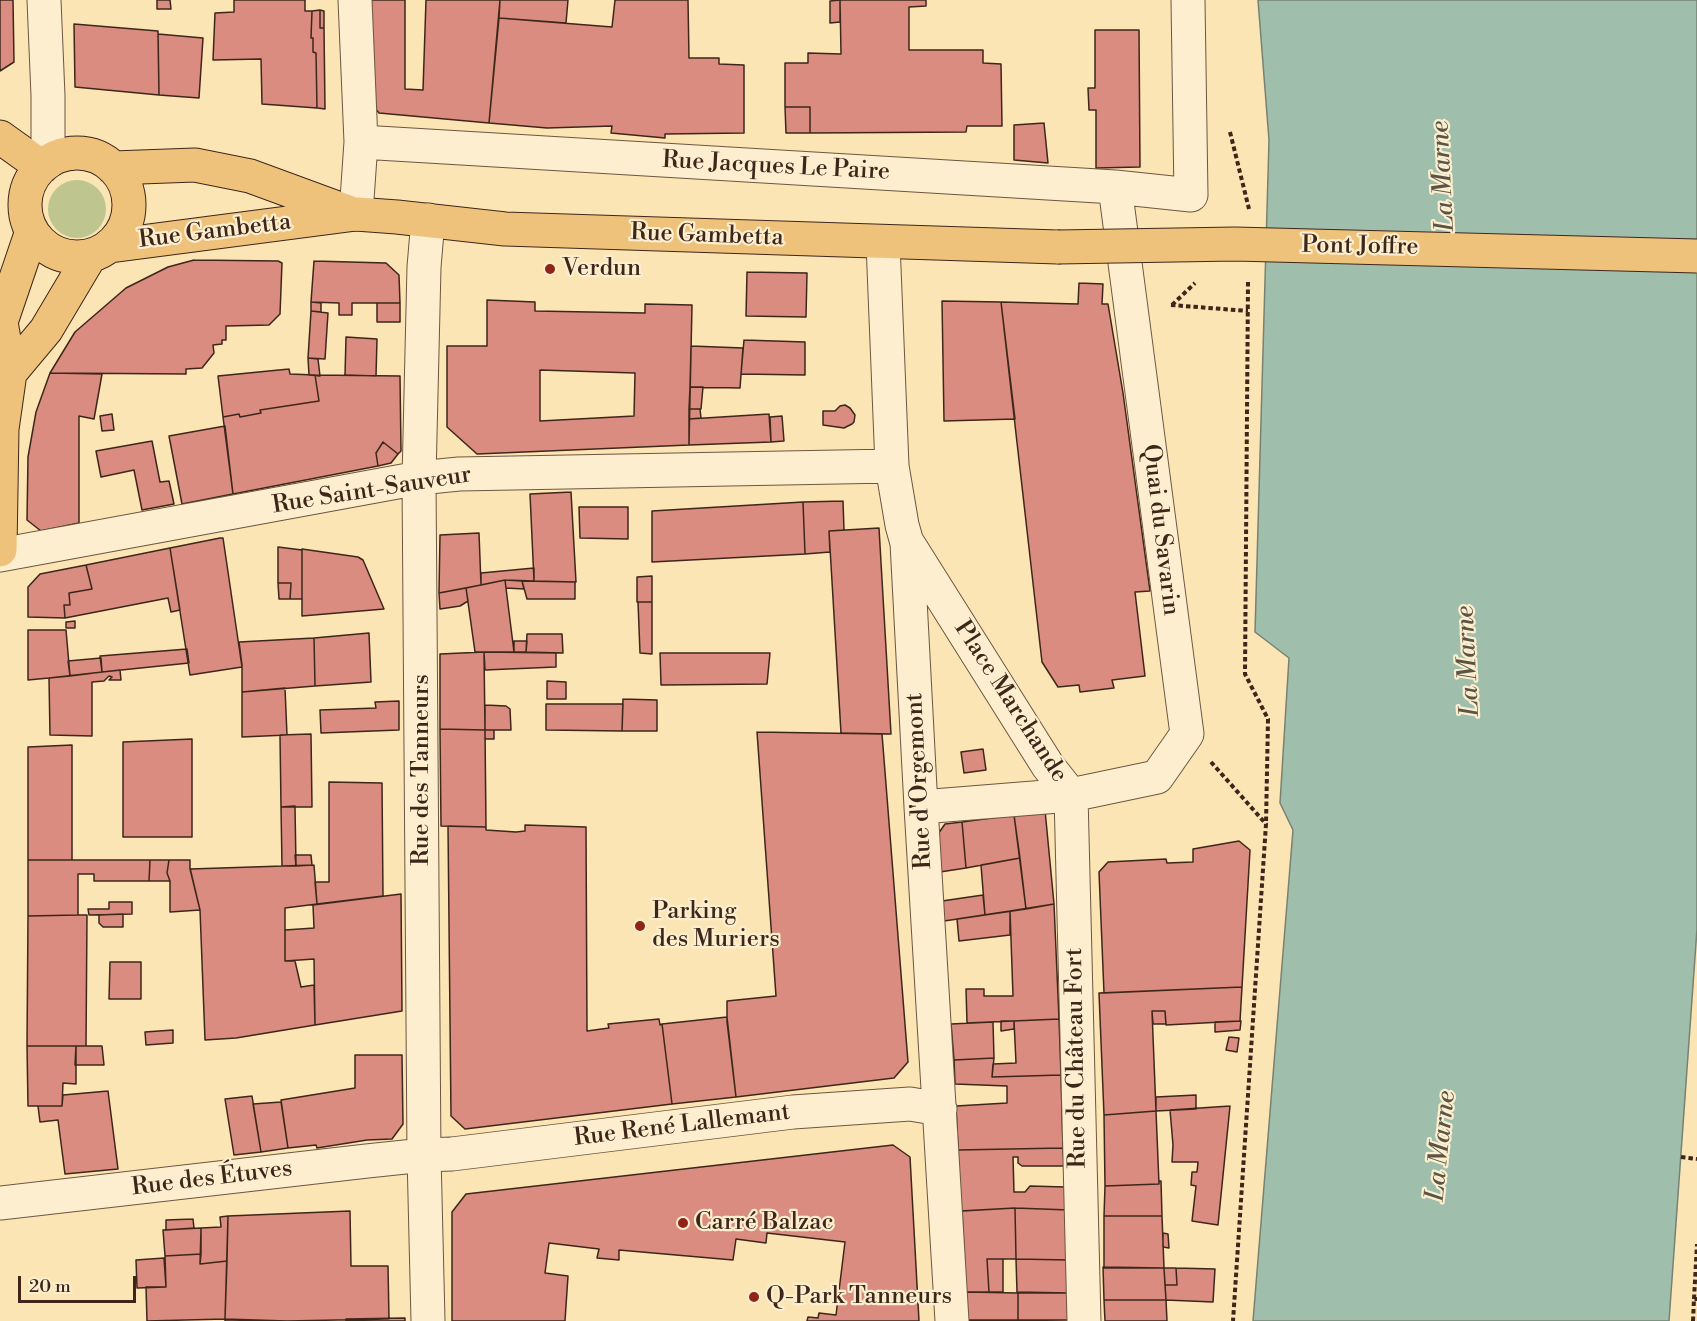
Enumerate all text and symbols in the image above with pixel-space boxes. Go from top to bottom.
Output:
water label: La Marne [1426,120,1462,232]
street label: Rue Jacques Le Paire [661,147,891,187]
street label: Rue Gambetta [137,208,293,256]
street label: Rue Gambetta [630,219,784,253]
street label: Pont Joffre [1301,232,1419,262]
place label: Verdun [562,255,641,283]
marker: Verdun [543,262,557,276]
street label: Quai du Savarin [1135,443,1185,617]
street label: Rue Saint-Sauveur [270,461,474,521]
water label: La Marne [1451,605,1487,717]
street label: Place Marchande [947,616,1073,788]
street label: Rue des Tanneurs [408,674,436,866]
street label: Rue d'Orgemont [901,692,939,870]
place label: Parking des Muriers [652,898,780,954]
marker: Parking des Muriers [633,919,647,933]
street label: Rue du Château Fort [1061,947,1093,1169]
water label: La Marne [1421,1089,1463,1203]
street label: Rue René Lallemant [572,1098,792,1154]
street label: Rue des Étuves [130,1155,294,1203]
place label: Carré Balzac [695,1209,834,1237]
marker: Carré Balzac [676,1216,690,1230]
scale bar [21,1264,140,1302]
text: 20 m [29,1275,71,1298]
place label: Q-Park Tanneurs [766,1283,952,1311]
marker: Q-Park Tanneurs [747,1290,761,1304]

